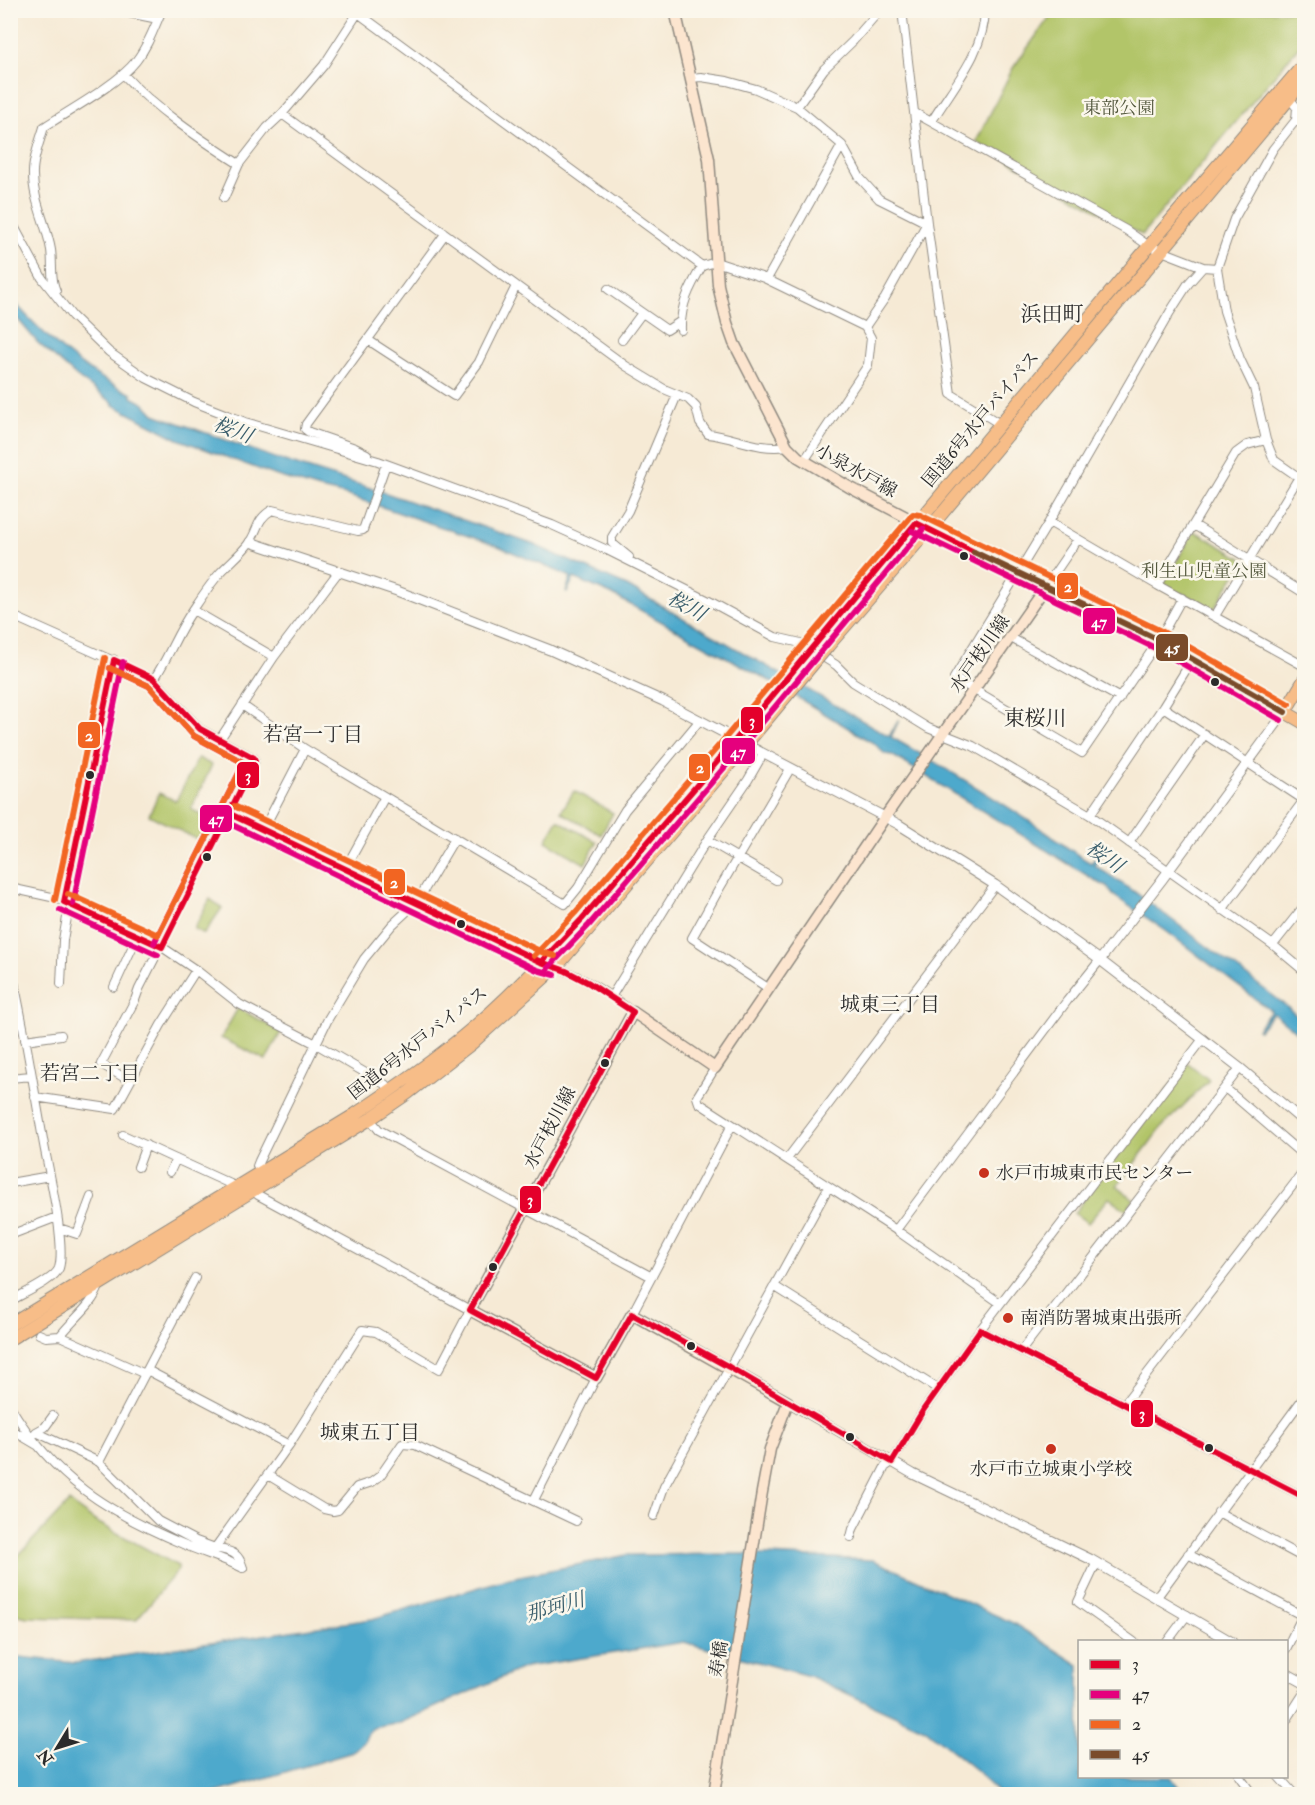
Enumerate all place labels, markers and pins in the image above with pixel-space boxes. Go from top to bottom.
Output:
unlabelled marker [958,550,970,562]
unlabelled marker [1209,676,1221,688]
unlabelled marker [84,769,96,781]
unlabelled marker [201,851,213,863]
unlabelled marker [455,918,467,930]
unlabelled marker [599,1057,611,1069]
place label: 水戸市城東市民センター [996,1162,1193,1185]
marker: 水戸市城東市民センター [977,1166,991,1180]
unlabelled marker [487,1261,499,1273]
place label: 南消防署城東出張所 [1020,1307,1182,1330]
marker: 南消防署城東出張所 [1001,1311,1015,1325]
unlabelled marker [685,1340,697,1352]
unlabelled marker [844,1431,856,1443]
marker: 水戸市立城東小学校 [1044,1442,1058,1456]
unlabelled marker [1203,1442,1215,1454]
place label: 水戸市立城東小学校 [970,1458,1132,1481]

